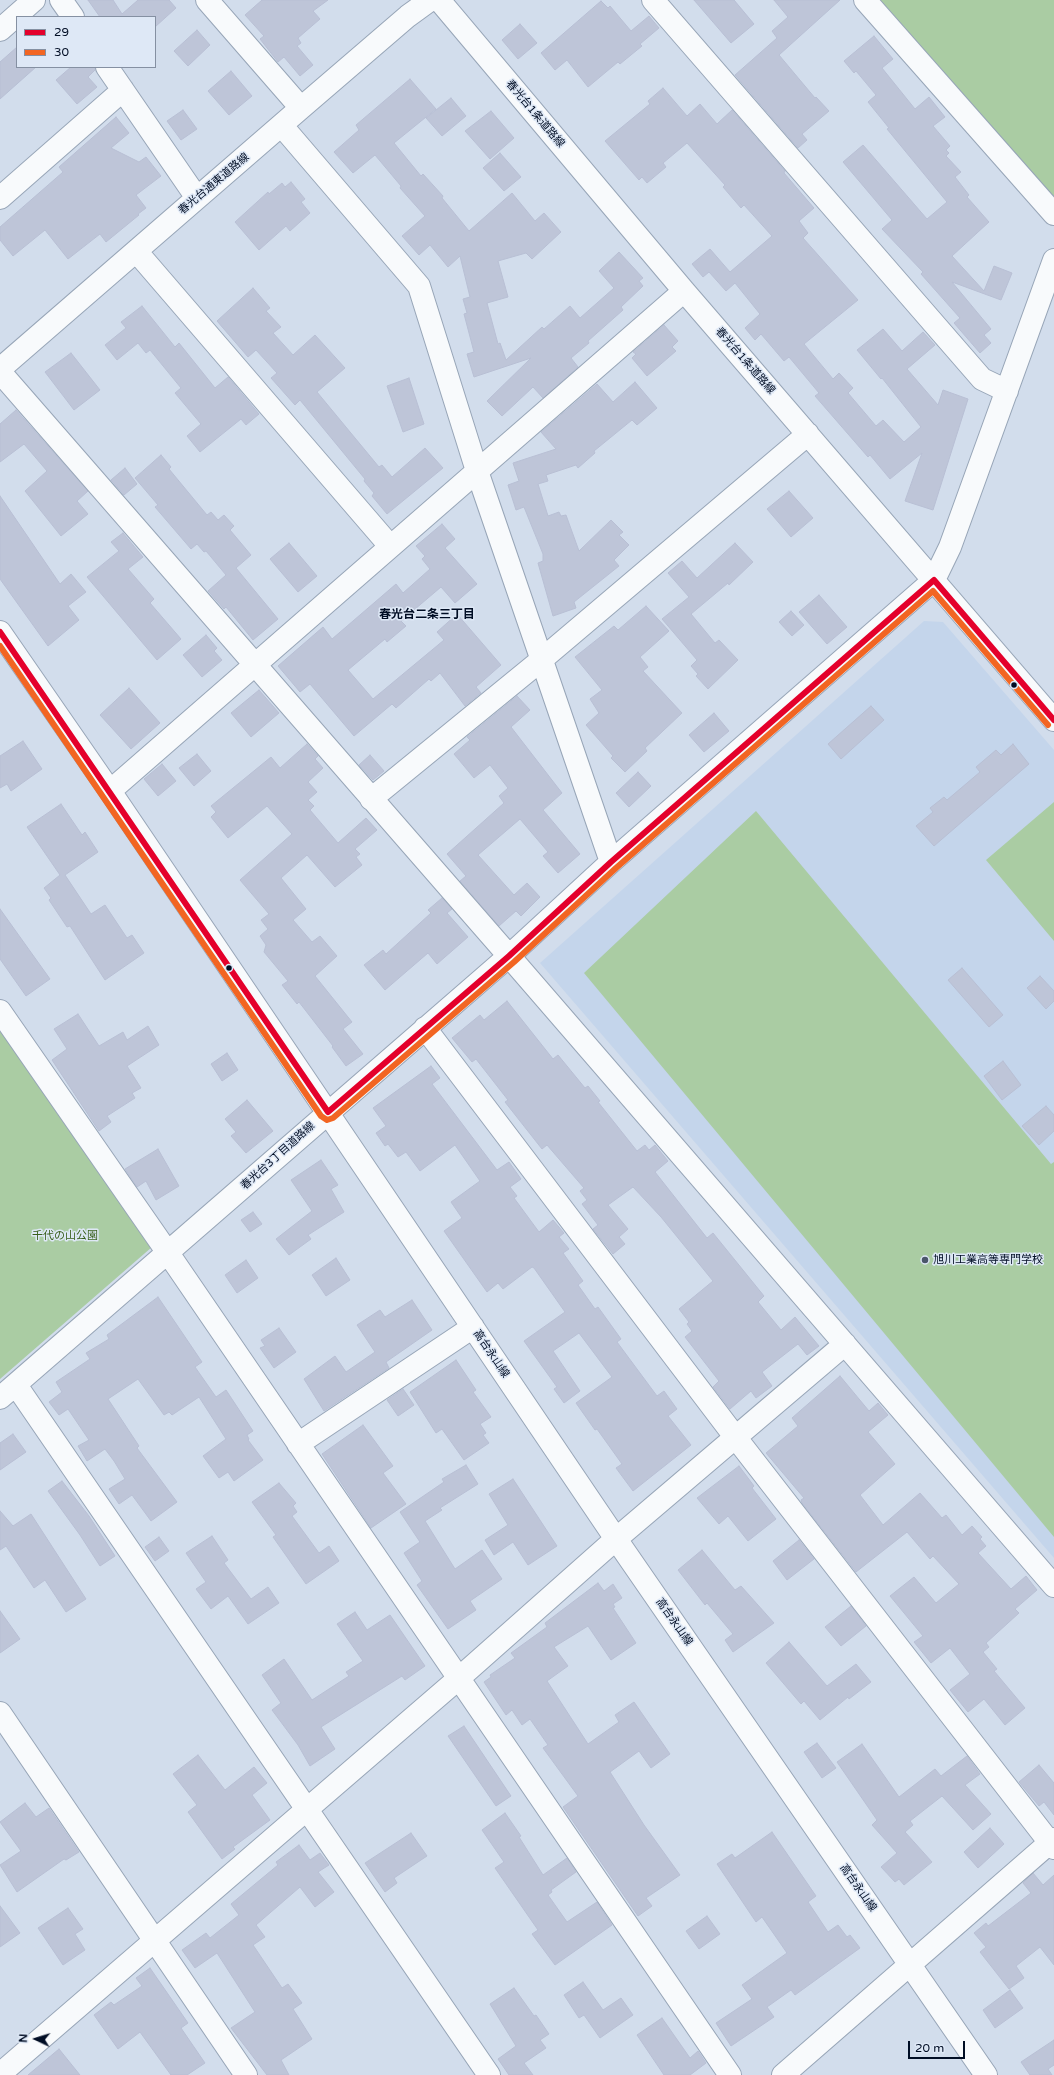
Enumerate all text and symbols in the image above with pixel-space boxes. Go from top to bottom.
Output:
legend [16,16,156,68]
text: 29 [54,25,69,39]
text: 30 [54,45,69,59]
street label: 春光台1条道路線 [503,78,567,150]
street label: 春光台通東道路線 [176,151,252,217]
street label: 春光台1条道路線 [712,325,778,397]
district label: 春光台二条三丁目 [379,608,475,622]
unlabelled marker [1009,680,1019,690]
unlabelled marker [224,963,234,973]
street label: 春光台3丁目道路線 [238,1119,318,1193]
park label: 千代の山公園 [32,1229,98,1243]
place label: 旭川工業高等専門学校 [933,1253,1043,1267]
marker: 旭川工業高等専門学校 [920,1255,930,1265]
street label: 高台永山線 [470,1328,512,1380]
street label: 高台永山線 [653,1596,695,1648]
street label: 高台永山線 [837,1862,879,1914]
north arrow [16,2019,56,2059]
text: N [17,2033,30,2043]
scale bar [910,2033,967,2059]
text: 20 m [915,2041,944,2055]

